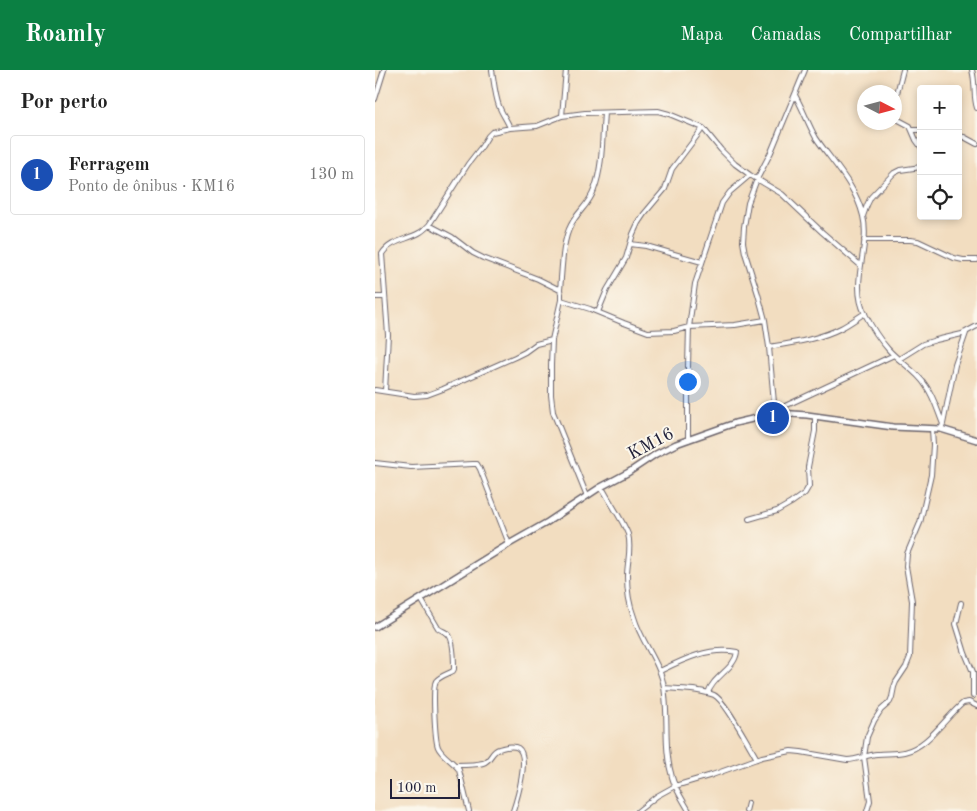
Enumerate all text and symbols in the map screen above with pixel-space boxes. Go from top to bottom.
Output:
text: Roamly [25,23,106,47]
text: Mapa [681,26,723,44]
text: Camadas [751,26,821,44]
text: Compartilhar [849,26,952,44]
north arrow [857,85,902,130]
map controls [917,85,962,220]
button: + [917,85,962,130]
text: Por perto [20,92,108,113]
button: − [917,130,962,175]
text: Ferragem [68,156,150,175]
text: 1 [32,167,42,183]
text: 130 m [309,167,354,183]
button: locate [917,175,962,220]
text: Ponto de ônibus · KM16 [68,179,235,195]
your location [675,369,701,395]
pin: 1 [757,399,789,437]
street label: KM16 [625,424,677,464]
scale bar [390,776,460,799]
text: 100 m [397,781,436,795]

